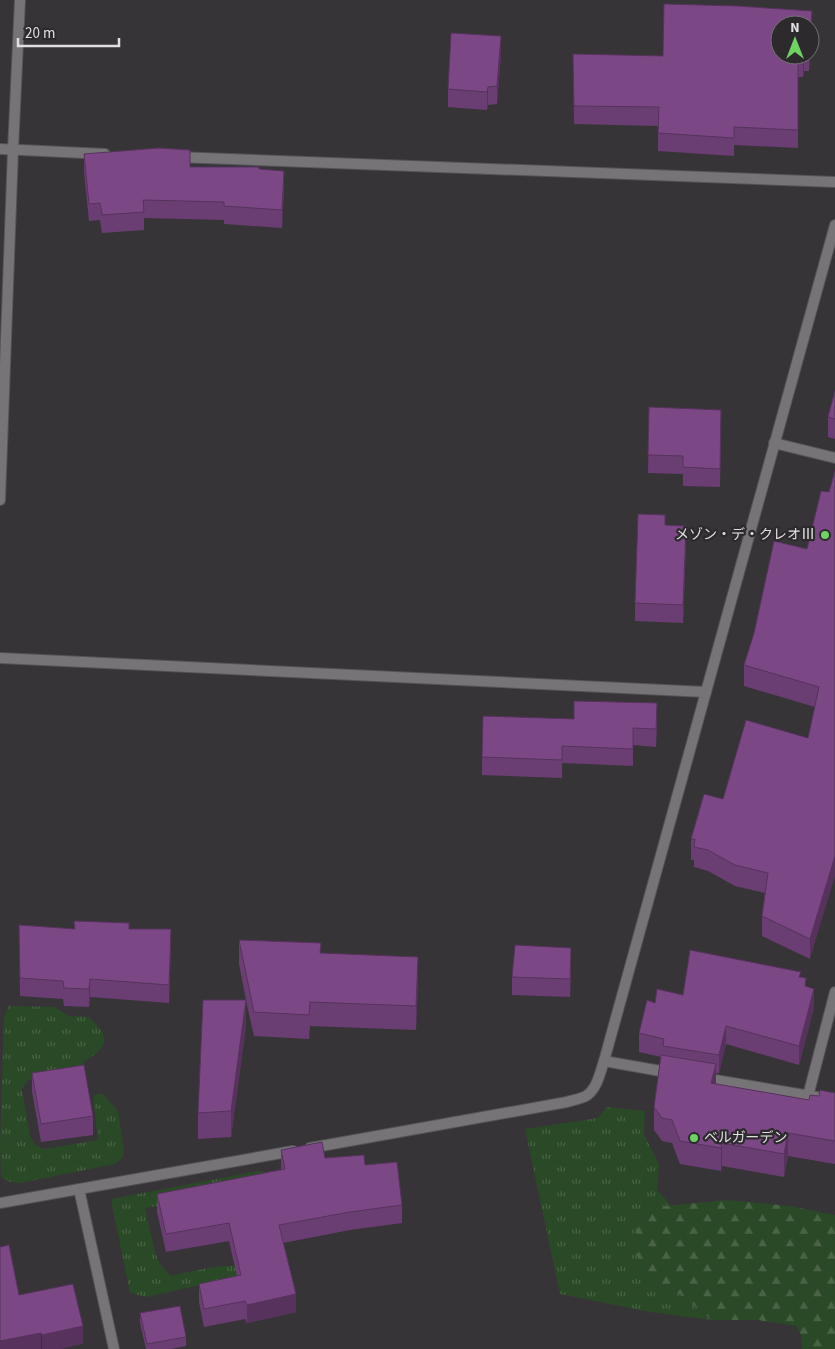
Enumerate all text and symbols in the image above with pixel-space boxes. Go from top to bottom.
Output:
scale bar [18,15,119,47]
north arrow [770,15,820,65]
text: N [790,18,800,38]
text: 20 m [25,23,55,44]
place label: メゾン・デ・クレオⅢ [675,525,815,545]
marker: メゾン・デ・クレオⅢ [819,529,831,541]
place label: ベルガーデン [704,1128,788,1148]
marker: ベルガーデン [688,1132,700,1144]

